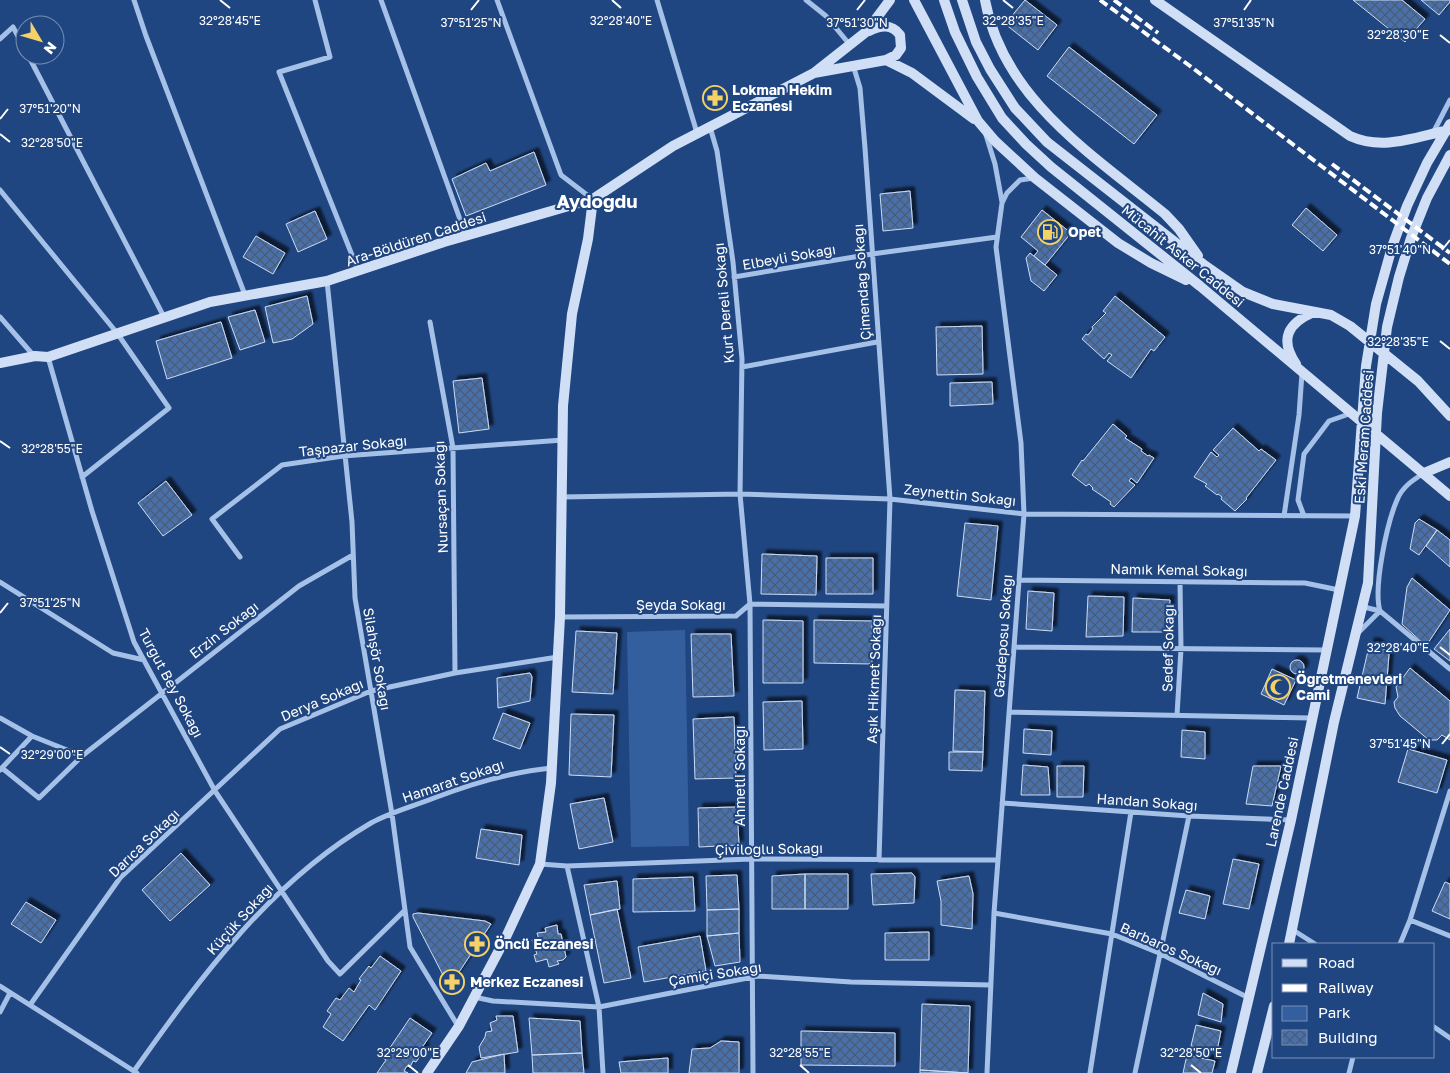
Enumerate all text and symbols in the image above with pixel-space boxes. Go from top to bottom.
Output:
text: 32°28'45"E [199,13,261,28]
text: 32°28'40"E [590,13,652,28]
text: 32°28'35"E [982,13,1044,28]
north arrow [15,15,65,65]
text: 37°51'25"N [440,15,502,30]
text: 37°51'30"N [826,15,888,30]
text: 37°51'35"N [1213,15,1275,30]
text: 32°28'30"E [1367,27,1429,42]
text: N [41,39,61,58]
place label: Lokman Hekim Eczanesi [732,81,832,114]
pharmacy icon: Lokman Hekim Eczanesi [702,85,728,111]
text: 37°51'20"N [19,101,81,116]
text: 32°28'50"E [21,135,83,150]
district label: Aydoğdu [556,189,638,212]
street label: Mücahit Asker Caddesi [1119,201,1248,310]
street label: Ara-Böldüren Caddesi [343,208,488,269]
fuel station icon: Opet [1037,219,1063,245]
street label: Çimendağ Sokağı [849,223,874,341]
place label: Opet [1068,223,1102,240]
street label: Elbeyli Sokağı [741,240,837,273]
street label: Kurt Dereli Sokağı [710,242,737,364]
text: 37°51'40"N [1369,242,1431,257]
text: 32°28'35"E [1367,334,1429,349]
street label: Eski Meram Caddesi [1350,369,1377,505]
street label: Taşpazar Sokağı [298,431,408,460]
street label: Nursaçan Sokağı [430,440,451,554]
text: 32°28'55"E [21,441,83,456]
street label: Zeynettin Sokağı [903,480,1017,509]
street label: Namık Kemal Sokağı [1110,560,1248,579]
street label: Gazdeposu Sokağı [990,574,1015,698]
text: 37°51'25"N [19,595,81,610]
street label: Şeyda Sokağı [636,596,726,613]
street label: Erzin Sokağı [186,597,261,662]
street label: Sedef Sokağı [1158,604,1177,692]
street label: Silahşör Sokağı [360,606,395,712]
street label: Aşık Hikmet Sokağı [863,614,884,744]
street label: Turgut Bey Sokağı [135,625,207,740]
text: 32°28'40"E [1367,640,1429,655]
place label: Öğretmenevleri Cami [1296,670,1402,703]
mosque icon: Öğretmenevleri Cami [1265,674,1291,700]
street label: Derya Sokağı [278,675,366,725]
street label: Ahmetli Sokağı [731,725,748,827]
street label: Larende Caddesi [1262,735,1301,849]
text: 37°51'45"N [1369,736,1431,751]
text: 32°29'00"E [21,747,83,762]
street label: Hamarat Sokağı [400,755,506,806]
street label: Handan Sokağı [1096,789,1198,814]
street label: Darıca Sokağı [105,805,182,880]
street label: Çiviloğlu Sokağı [715,839,823,858]
street label: Küçük Sokağı [203,879,276,958]
street label: Barbaros Sokağı [1118,919,1225,979]
pharmacy icon: Öncü Eczanesi [464,931,490,957]
place label: Öncü Eczanesi [494,935,594,952]
legend [1272,943,1435,1058]
text: Road [1318,953,1355,971]
street label: Çamiçi Sokağı [667,958,763,989]
pharmacy icon: Merkez Eczanesi [439,969,465,995]
place label: Merkez Eczanesi [470,973,583,990]
text: Railway [1318,978,1374,996]
text: Park [1318,1003,1351,1021]
text: Building [1318,1028,1378,1046]
text: 32°29'00"E [377,1045,439,1060]
text: 32°28'55"E [769,1045,831,1060]
text: 32°28'50"E [1160,1045,1222,1060]

